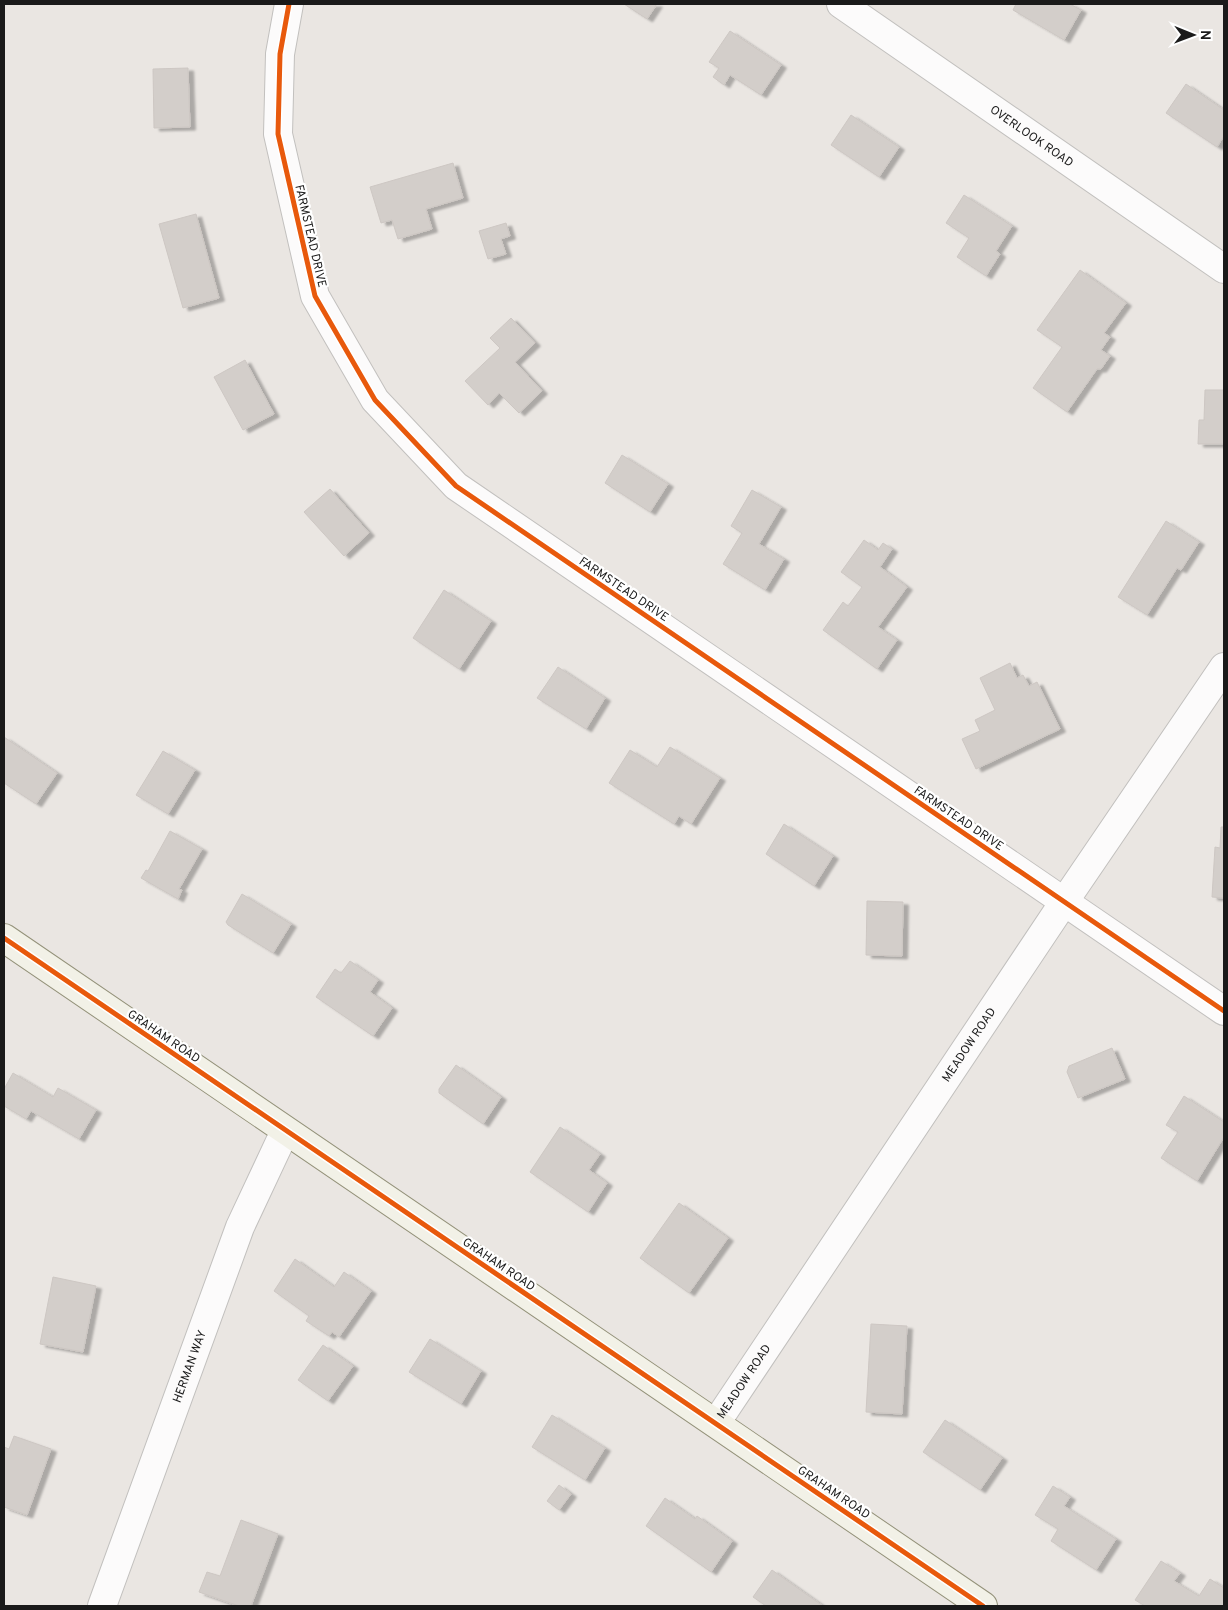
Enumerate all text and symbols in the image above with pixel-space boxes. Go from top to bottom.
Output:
north arrow [1168,10,1218,60]
text: N [1196,30,1213,40]
street label: OVERLOOK ROAD [986,102,1076,171]
street label: FARMSTEAD DRIVE [290,183,330,289]
street label: FARMSTEAD DRIVE [575,554,671,626]
street label: FARMSTEAD DRIVE [910,783,1006,855]
street label: MEADOW ROAD [939,1005,1000,1086]
street label: GRAHAM ROAD [124,1007,203,1067]
street label: GRAHAM ROAD [459,1235,538,1295]
street label: HERMAN WAY [170,1328,211,1405]
street label: MEADOW ROAD [714,1342,775,1422]
street label: GRAHAM ROAD [794,1463,873,1523]

